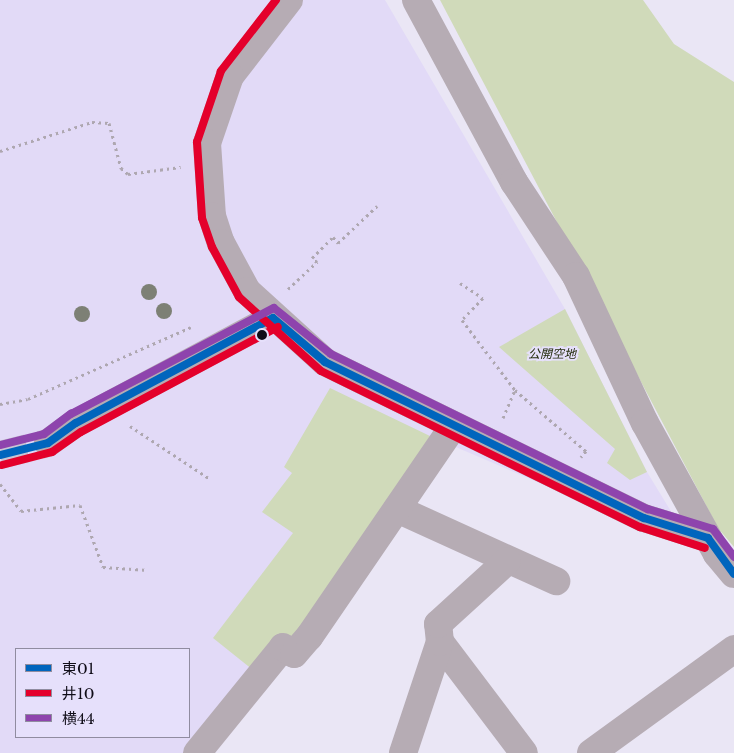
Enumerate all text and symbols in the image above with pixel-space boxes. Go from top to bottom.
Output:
unlabelled marker [257,330,267,340]
park label: 公開空地 [528,347,576,361]
legend [15,648,190,738]
text: 東01 [62,659,94,678]
text: 井10 [62,684,94,703]
text: 横44 [62,709,95,728]

